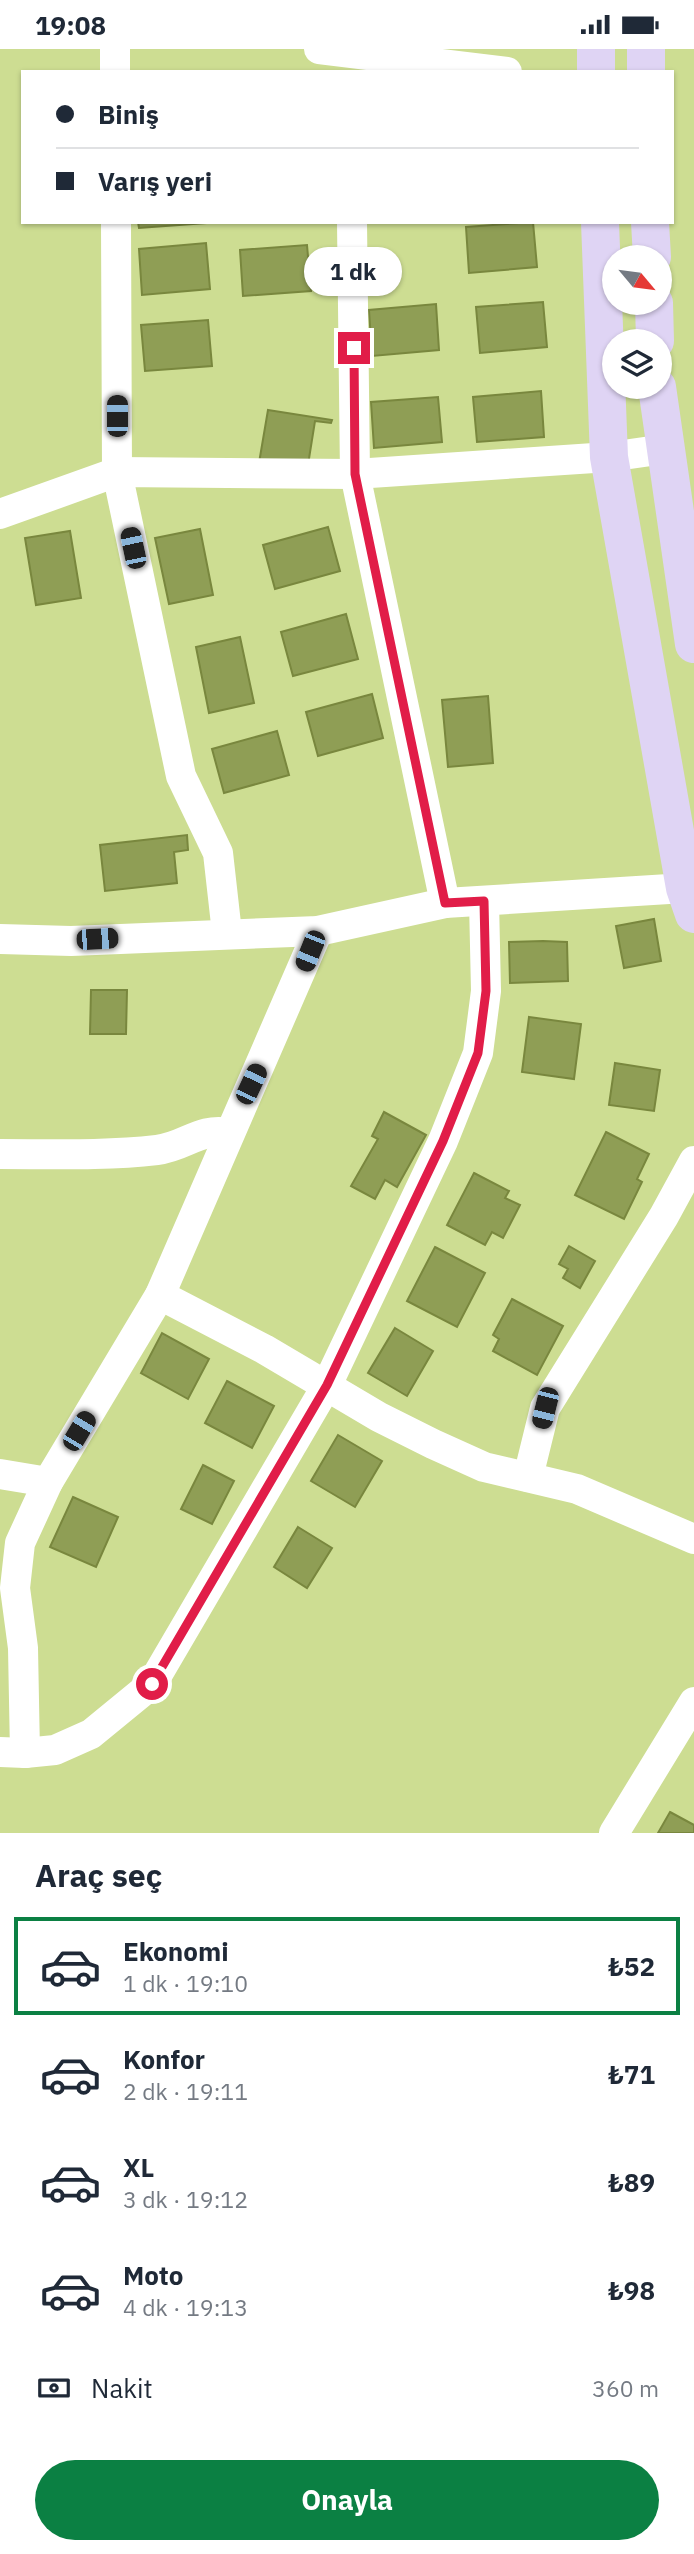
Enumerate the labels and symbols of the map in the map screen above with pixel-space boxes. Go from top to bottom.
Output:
north arrow [602,245,672,315]
callout: 1 dk [305,247,403,295]
route end [338,332,370,364]
car [107,395,128,437]
car [119,525,148,571]
car [76,927,119,951]
car [293,928,328,974]
car [233,1061,270,1107]
car [530,1385,561,1431]
car [60,1408,99,1454]
route start [136,1668,168,1700]

